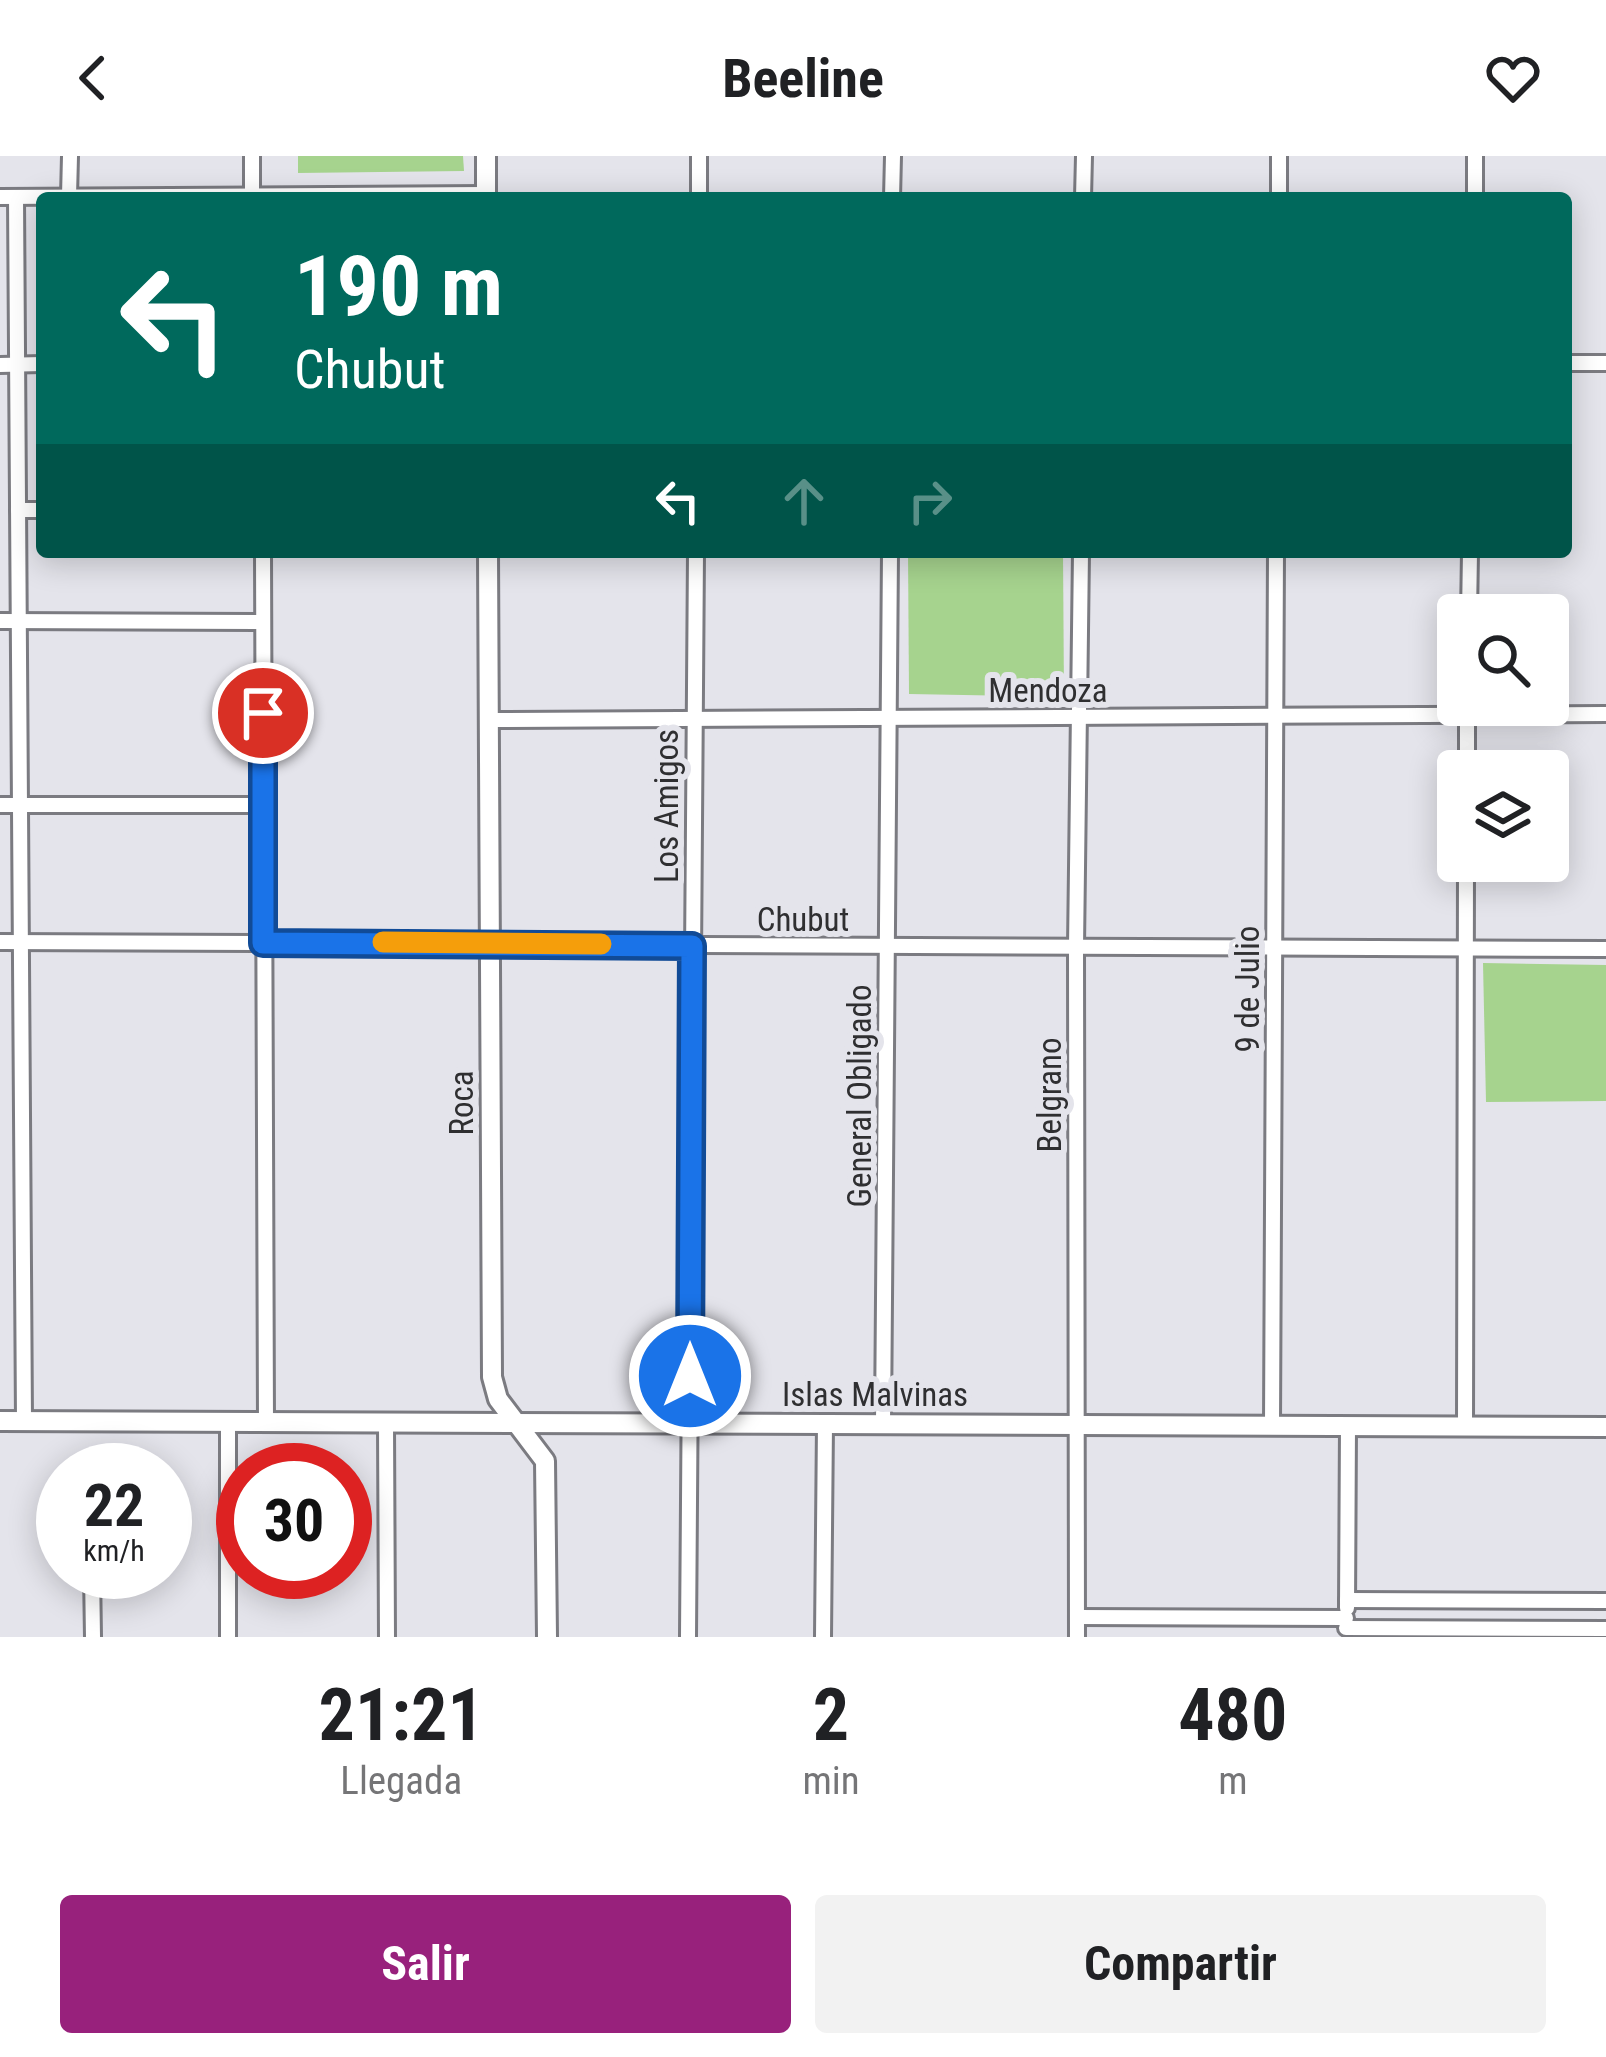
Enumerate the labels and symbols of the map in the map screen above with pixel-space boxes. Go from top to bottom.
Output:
pin [212,662,314,764]
street label: Mendoza [988,671,1108,710]
street label: Los Amigos [647,729,686,883]
street label: Chubut [757,900,849,939]
street label: 9 de Julio [1228,926,1267,1052]
street label: General Obligado [840,984,879,1208]
street label: Belgrano [1030,1037,1069,1153]
street label: Roca [442,1070,481,1136]
position arrow [627,1313,753,1439]
street label: Islas Malvinas [782,1375,968,1414]
speed limit sign: 30 [216,1443,372,1599]

